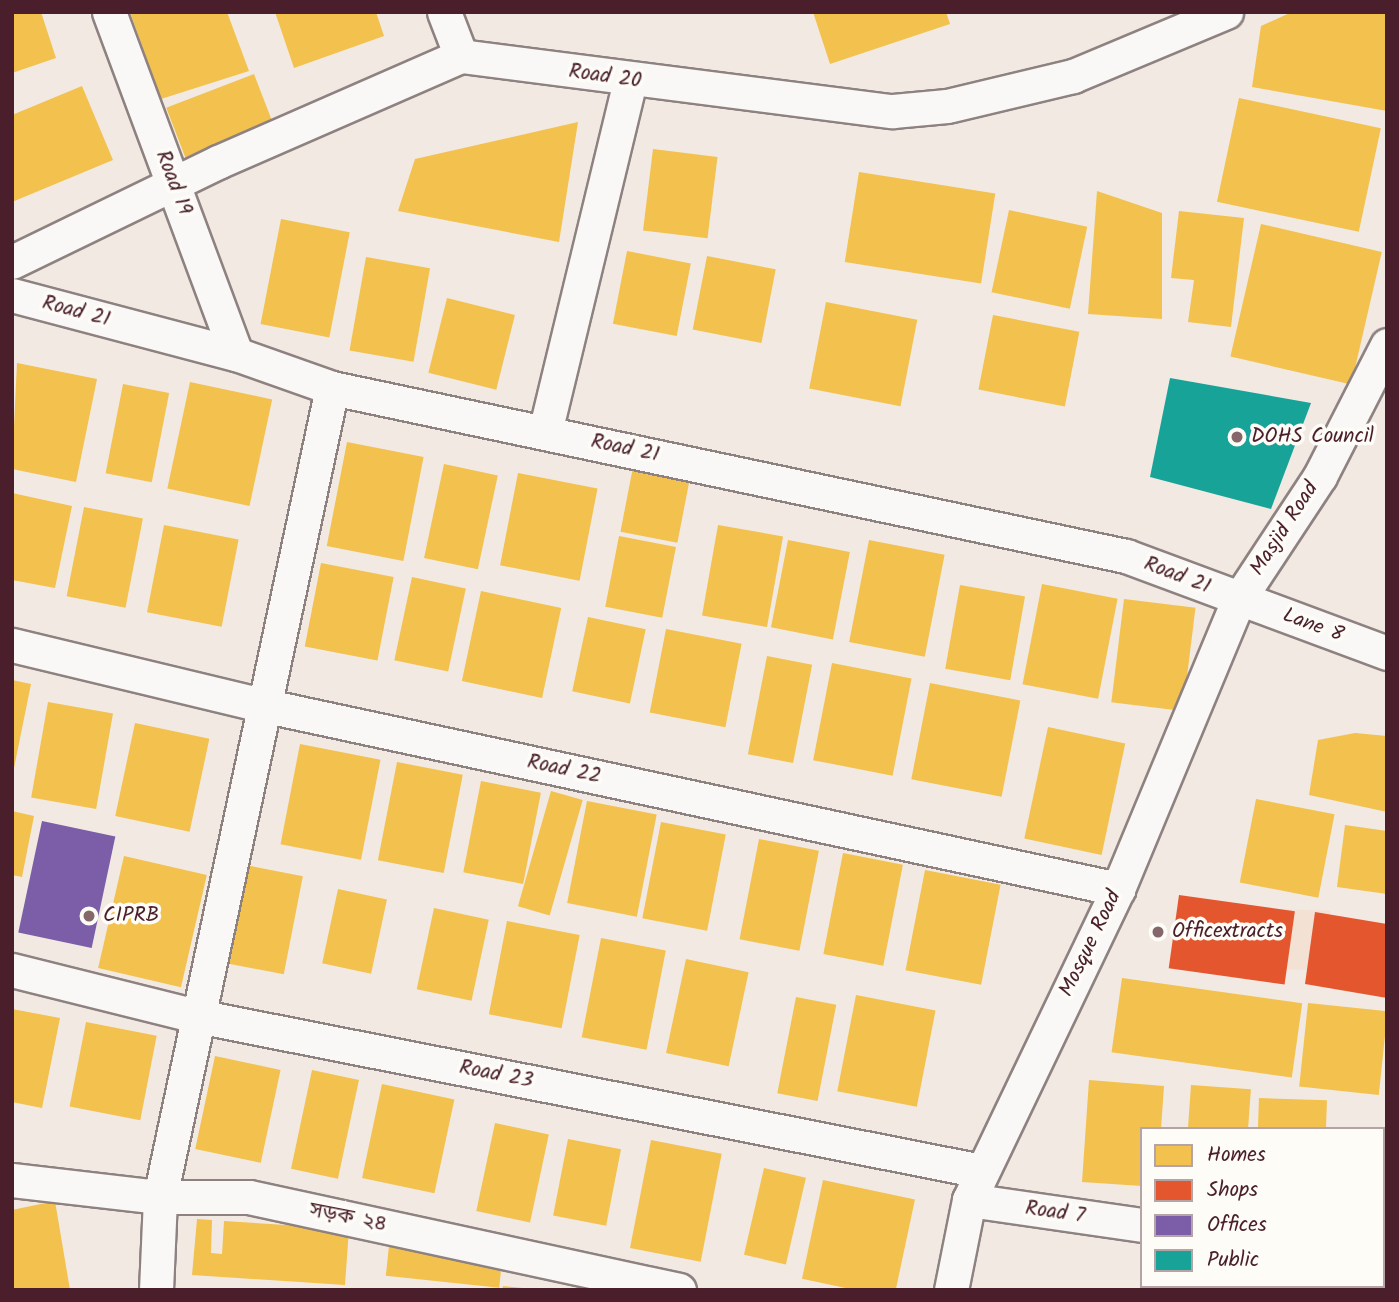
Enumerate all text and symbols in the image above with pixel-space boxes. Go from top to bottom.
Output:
street label: Road 20 [567,59,643,95]
street label: Road 19 [149,147,197,219]
street label: Road 21 [39,291,113,333]
place label: DOHS Council [1251,424,1374,450]
street label: Road 21 [588,429,662,469]
marker: DOHS Council [1229,429,1245,445]
street label: Masjid Road [1245,477,1325,581]
street label: Road 21 [1140,552,1214,600]
street label: Lane 8 [1279,603,1347,649]
street label: Road 22 [525,750,603,790]
street label: Mosque Road [1054,887,1128,1001]
place label: CIPRB [103,903,159,929]
marker: CIPRB [81,908,97,924]
place label: Officextracts [1172,919,1283,945]
marker: Officextracts [1150,924,1166,940]
street label: Road 23 [457,1056,535,1094]
legend [1140,1127,1385,1288]
text: Homes [1207,1139,1266,1172]
text: Shops [1207,1174,1258,1207]
street label: Road 7 [1023,1196,1087,1230]
street label: সড়ক ২৪ [307,1198,389,1238]
text: Offices [1207,1209,1267,1242]
text: Public [1207,1244,1259,1277]

